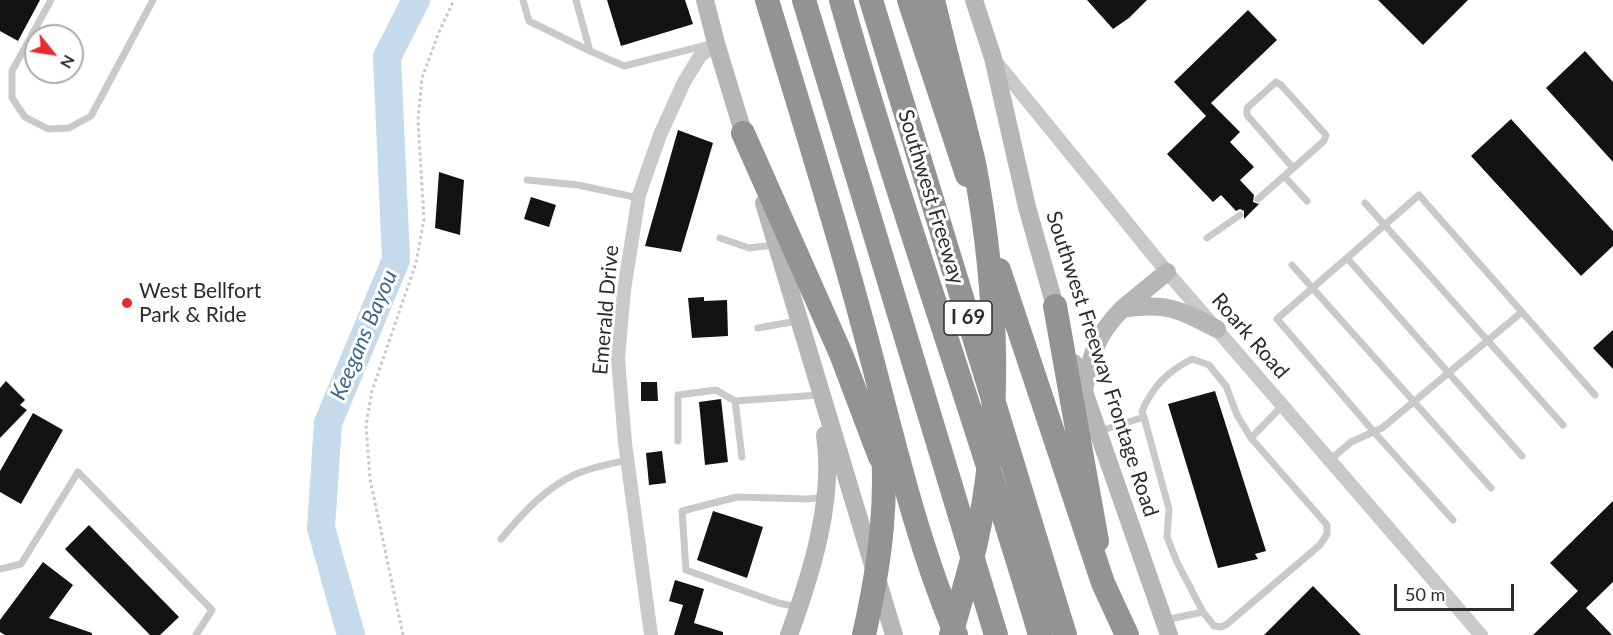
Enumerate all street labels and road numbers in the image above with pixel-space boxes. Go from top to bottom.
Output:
street label: Southwest Freeway [892,107,970,287]
street label: Southwest Freeway Frontage Road [1041,208,1163,520]
street label: Emerald Drive [588,244,624,376]
street label: Roark Road [1206,288,1294,384]
road number: I 69 [944,301,992,335]

